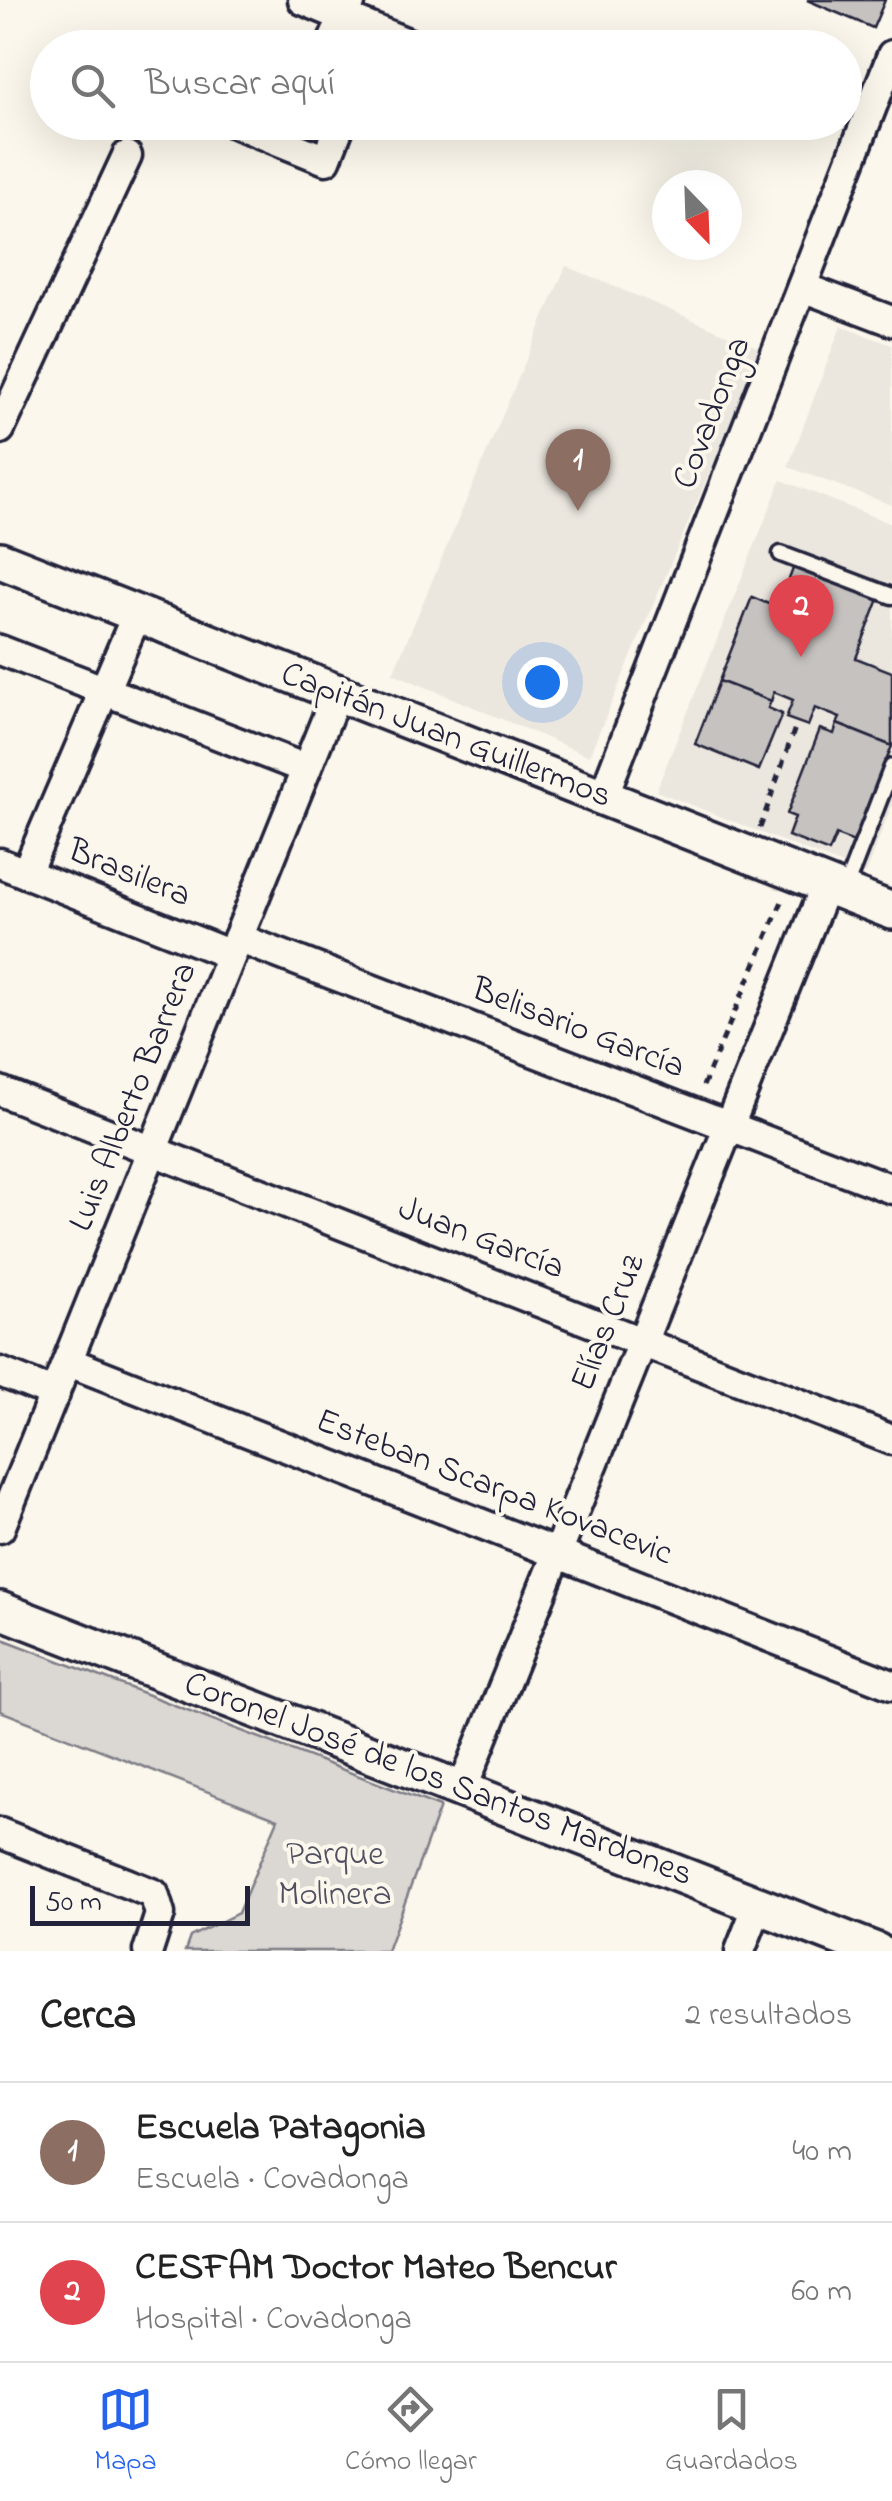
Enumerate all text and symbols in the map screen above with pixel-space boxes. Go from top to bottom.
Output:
search box [30,30,862,140]
text: Buscar aquí [145,57,335,113]
icon: search [65,58,120,113]
north arrow [652,170,742,260]
street label: Covadonga [661,329,765,497]
pin: 1 [546,428,610,511]
pin: 2 [768,574,834,657]
street label: Capitán Juan Guillermos [273,649,619,823]
your location [517,657,568,708]
street label: Brasilera [59,826,198,922]
street label: Luis Alberto Barrera [57,955,211,1239]
street label: Belisario García [463,965,692,1093]
street label: Juan García [390,1184,572,1294]
street label: Elías Cruz [558,1247,660,1399]
street label: Esteban Scarpa Kovacevic [308,1396,680,1580]
street label: Coronel José de los Santos Mardones [176,1659,700,1901]
park label: Parque Molinera [278,1830,392,1921]
scale bar [30,1881,250,1926]
text: 50 m [45,1883,102,1924]
text: Cerca [40,1986,136,2047]
text: 2 resultados [685,1993,852,2040]
text: Escuela Patagonia [135,2101,426,2157]
text: 1 [67,2129,78,2176]
text: 40 m [792,2129,852,2176]
text: Escuela · Covadonga [135,2157,409,2204]
text: CESFAM Doctor Mateo Bencur [135,2241,616,2297]
text: 2 [65,2269,80,2316]
text: 60 m [791,2269,852,2316]
text: Hospital · Covadonga [135,2297,412,2344]
tab: Mapa [94,2382,157,2483]
tab: Cómo llegar [345,2382,477,2483]
tab: Guardados [665,2382,798,2483]

